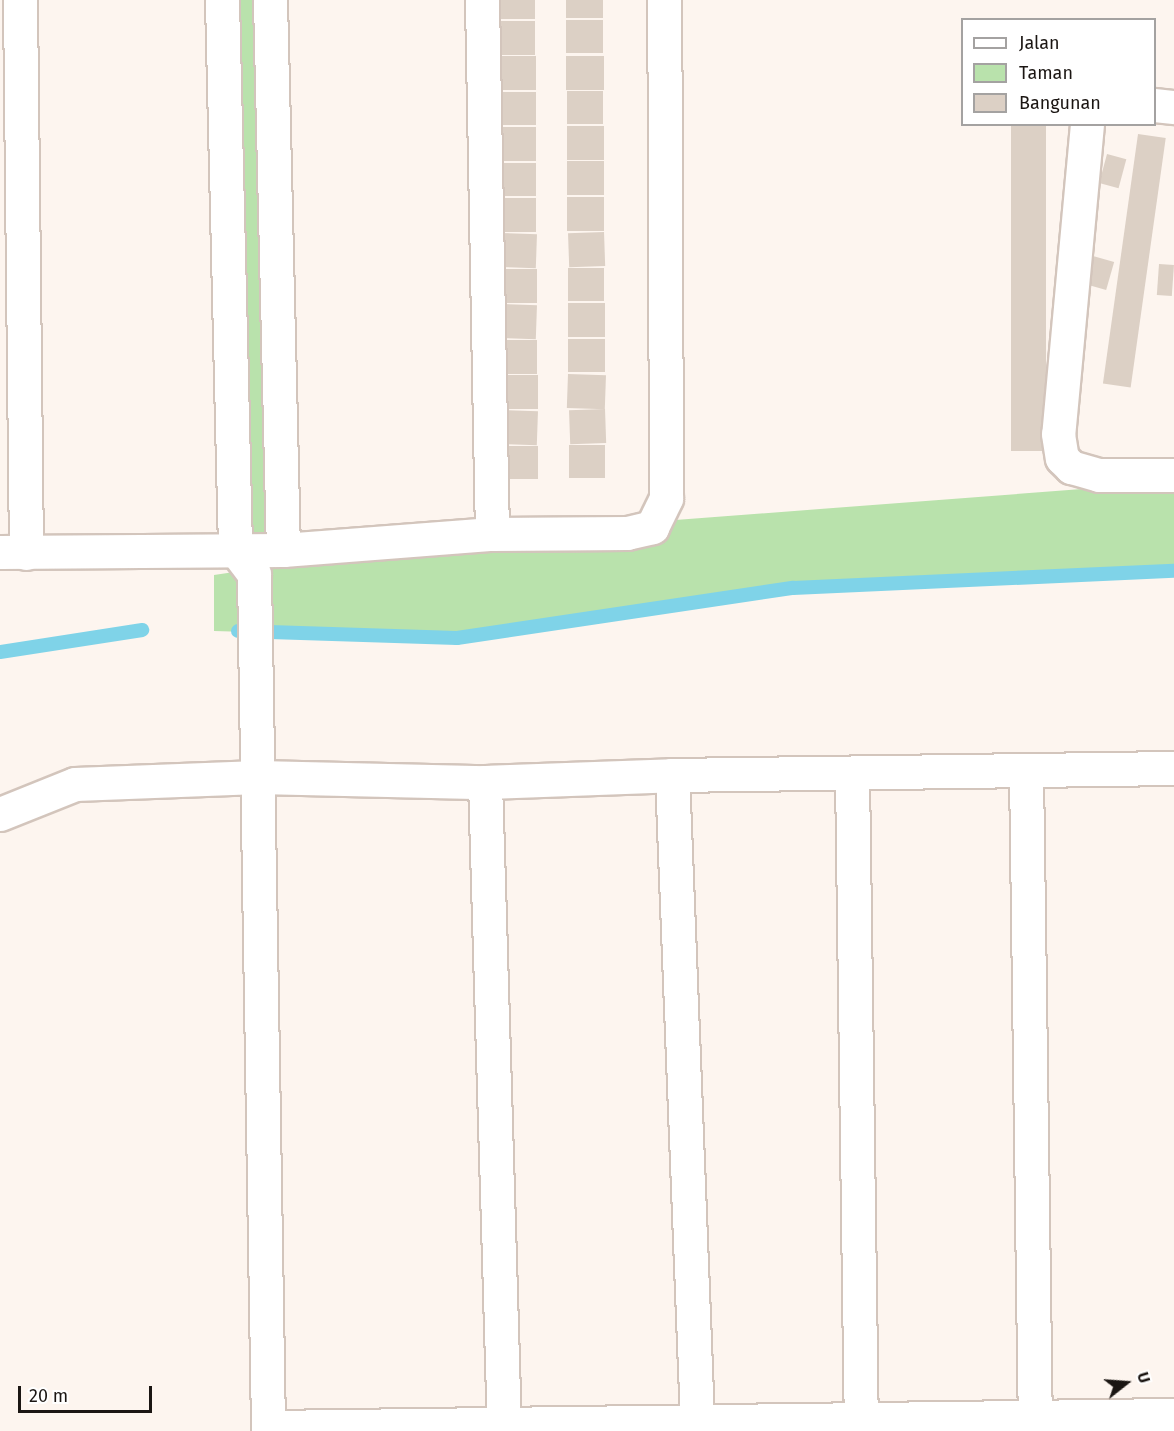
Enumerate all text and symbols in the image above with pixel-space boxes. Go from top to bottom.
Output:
legend [961,18,1156,126]
text: Jalan [1019,32,1060,54]
text: Taman [1019,62,1073,84]
text: Bangunan [1019,92,1101,114]
north arrow [1096,1353,1156,1413]
text: U [1133,1370,1154,1385]
scale bar [21,1374,154,1412]
text: 20 m [29,1385,68,1407]

